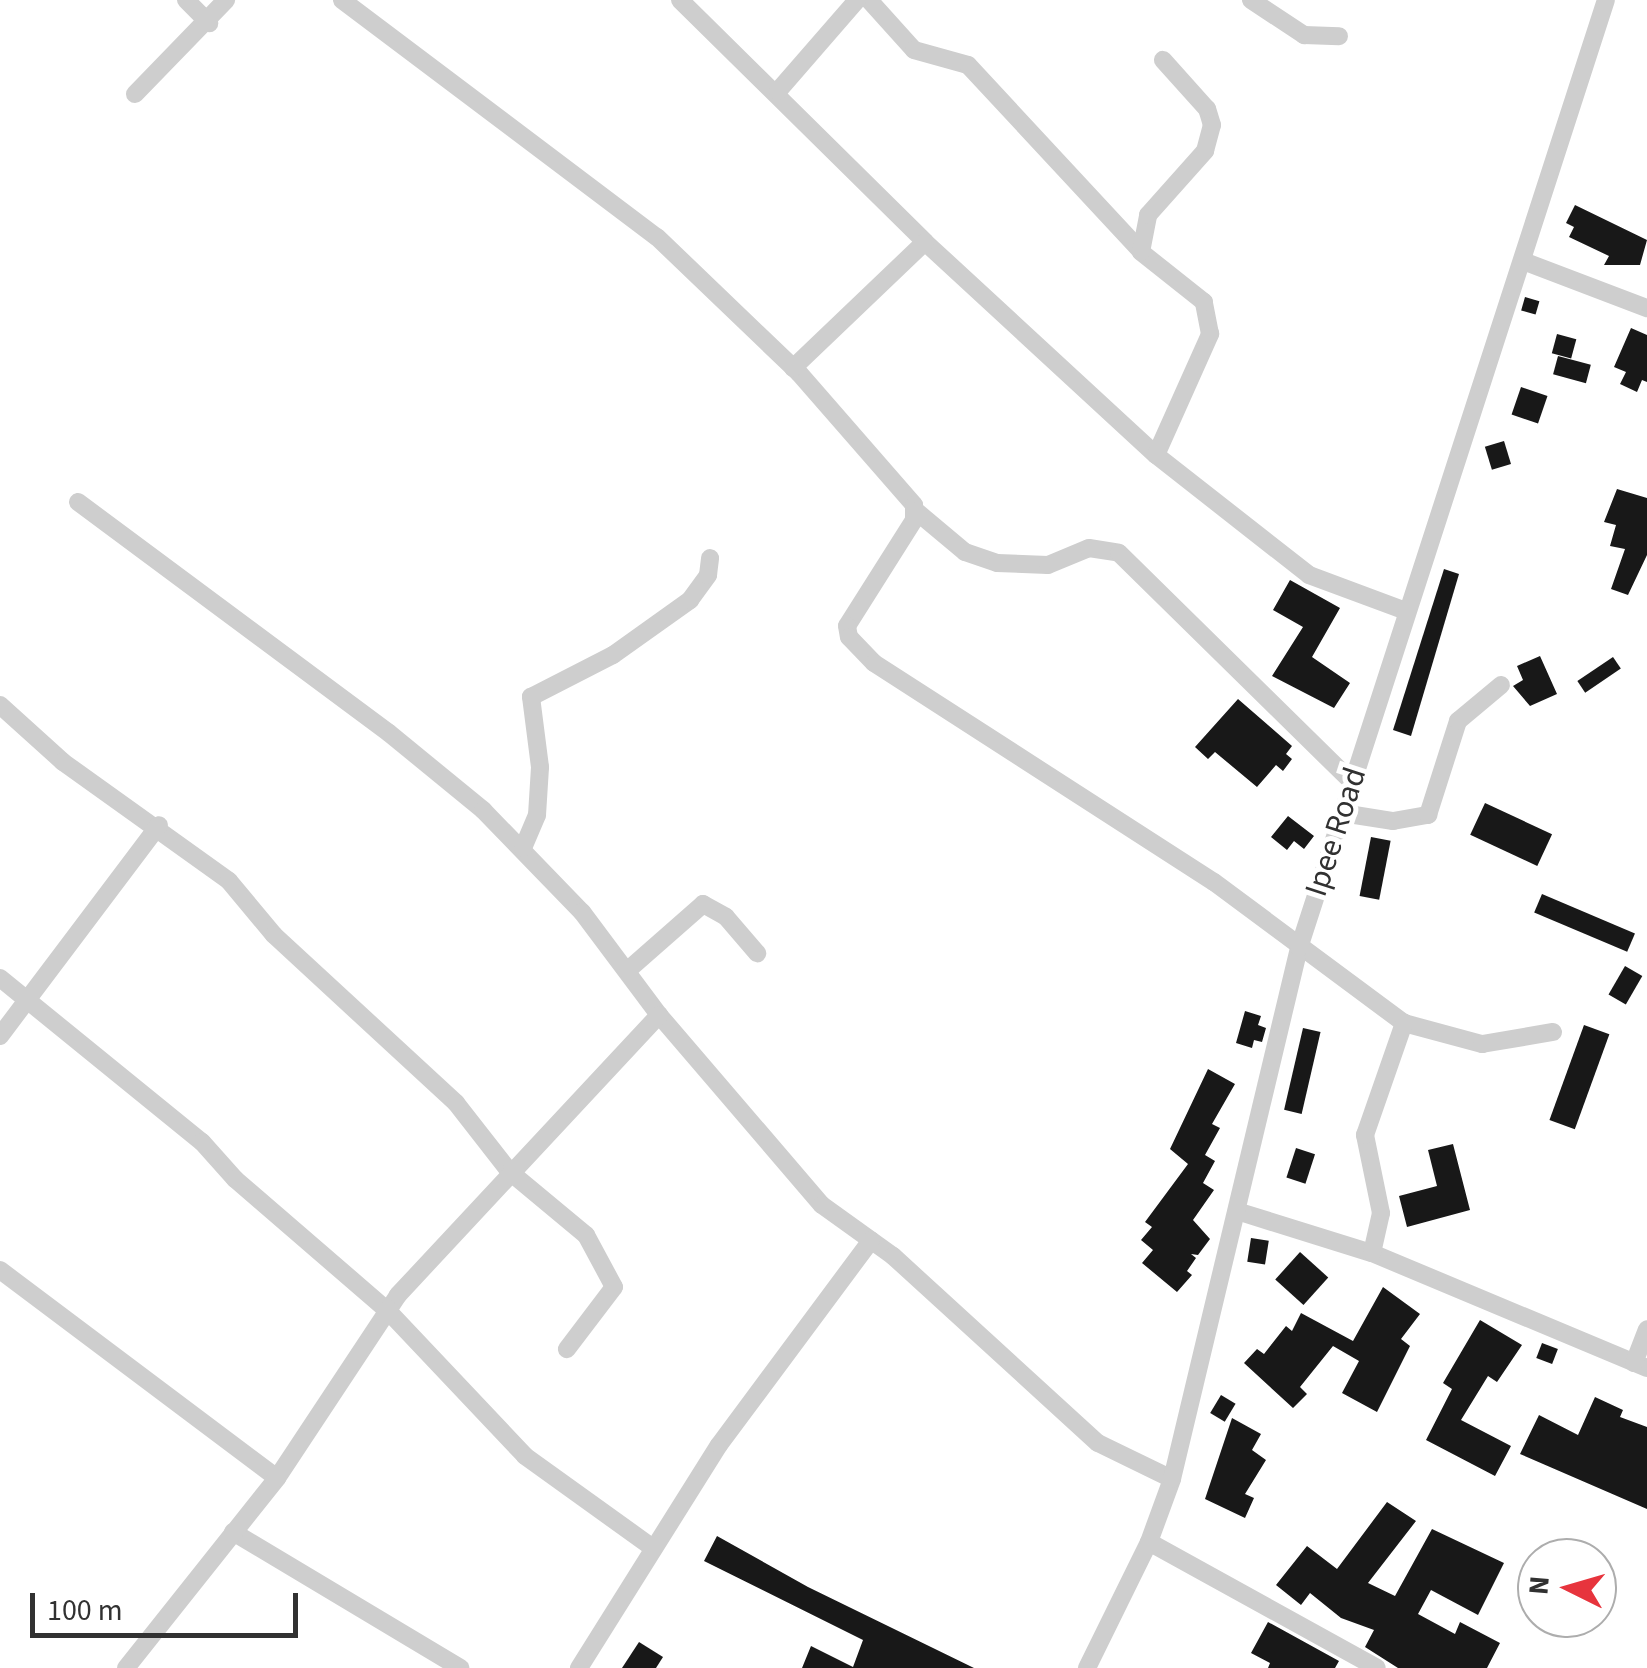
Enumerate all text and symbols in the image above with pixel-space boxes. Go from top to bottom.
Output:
street label: Ipee Road [1297,763,1375,901]
north arrow [1517,1538,1617,1638]
scale bar [35,1573,302,1635]
text: N [1518,1575,1560,1597]
text: 100 m [47,1589,123,1632]

